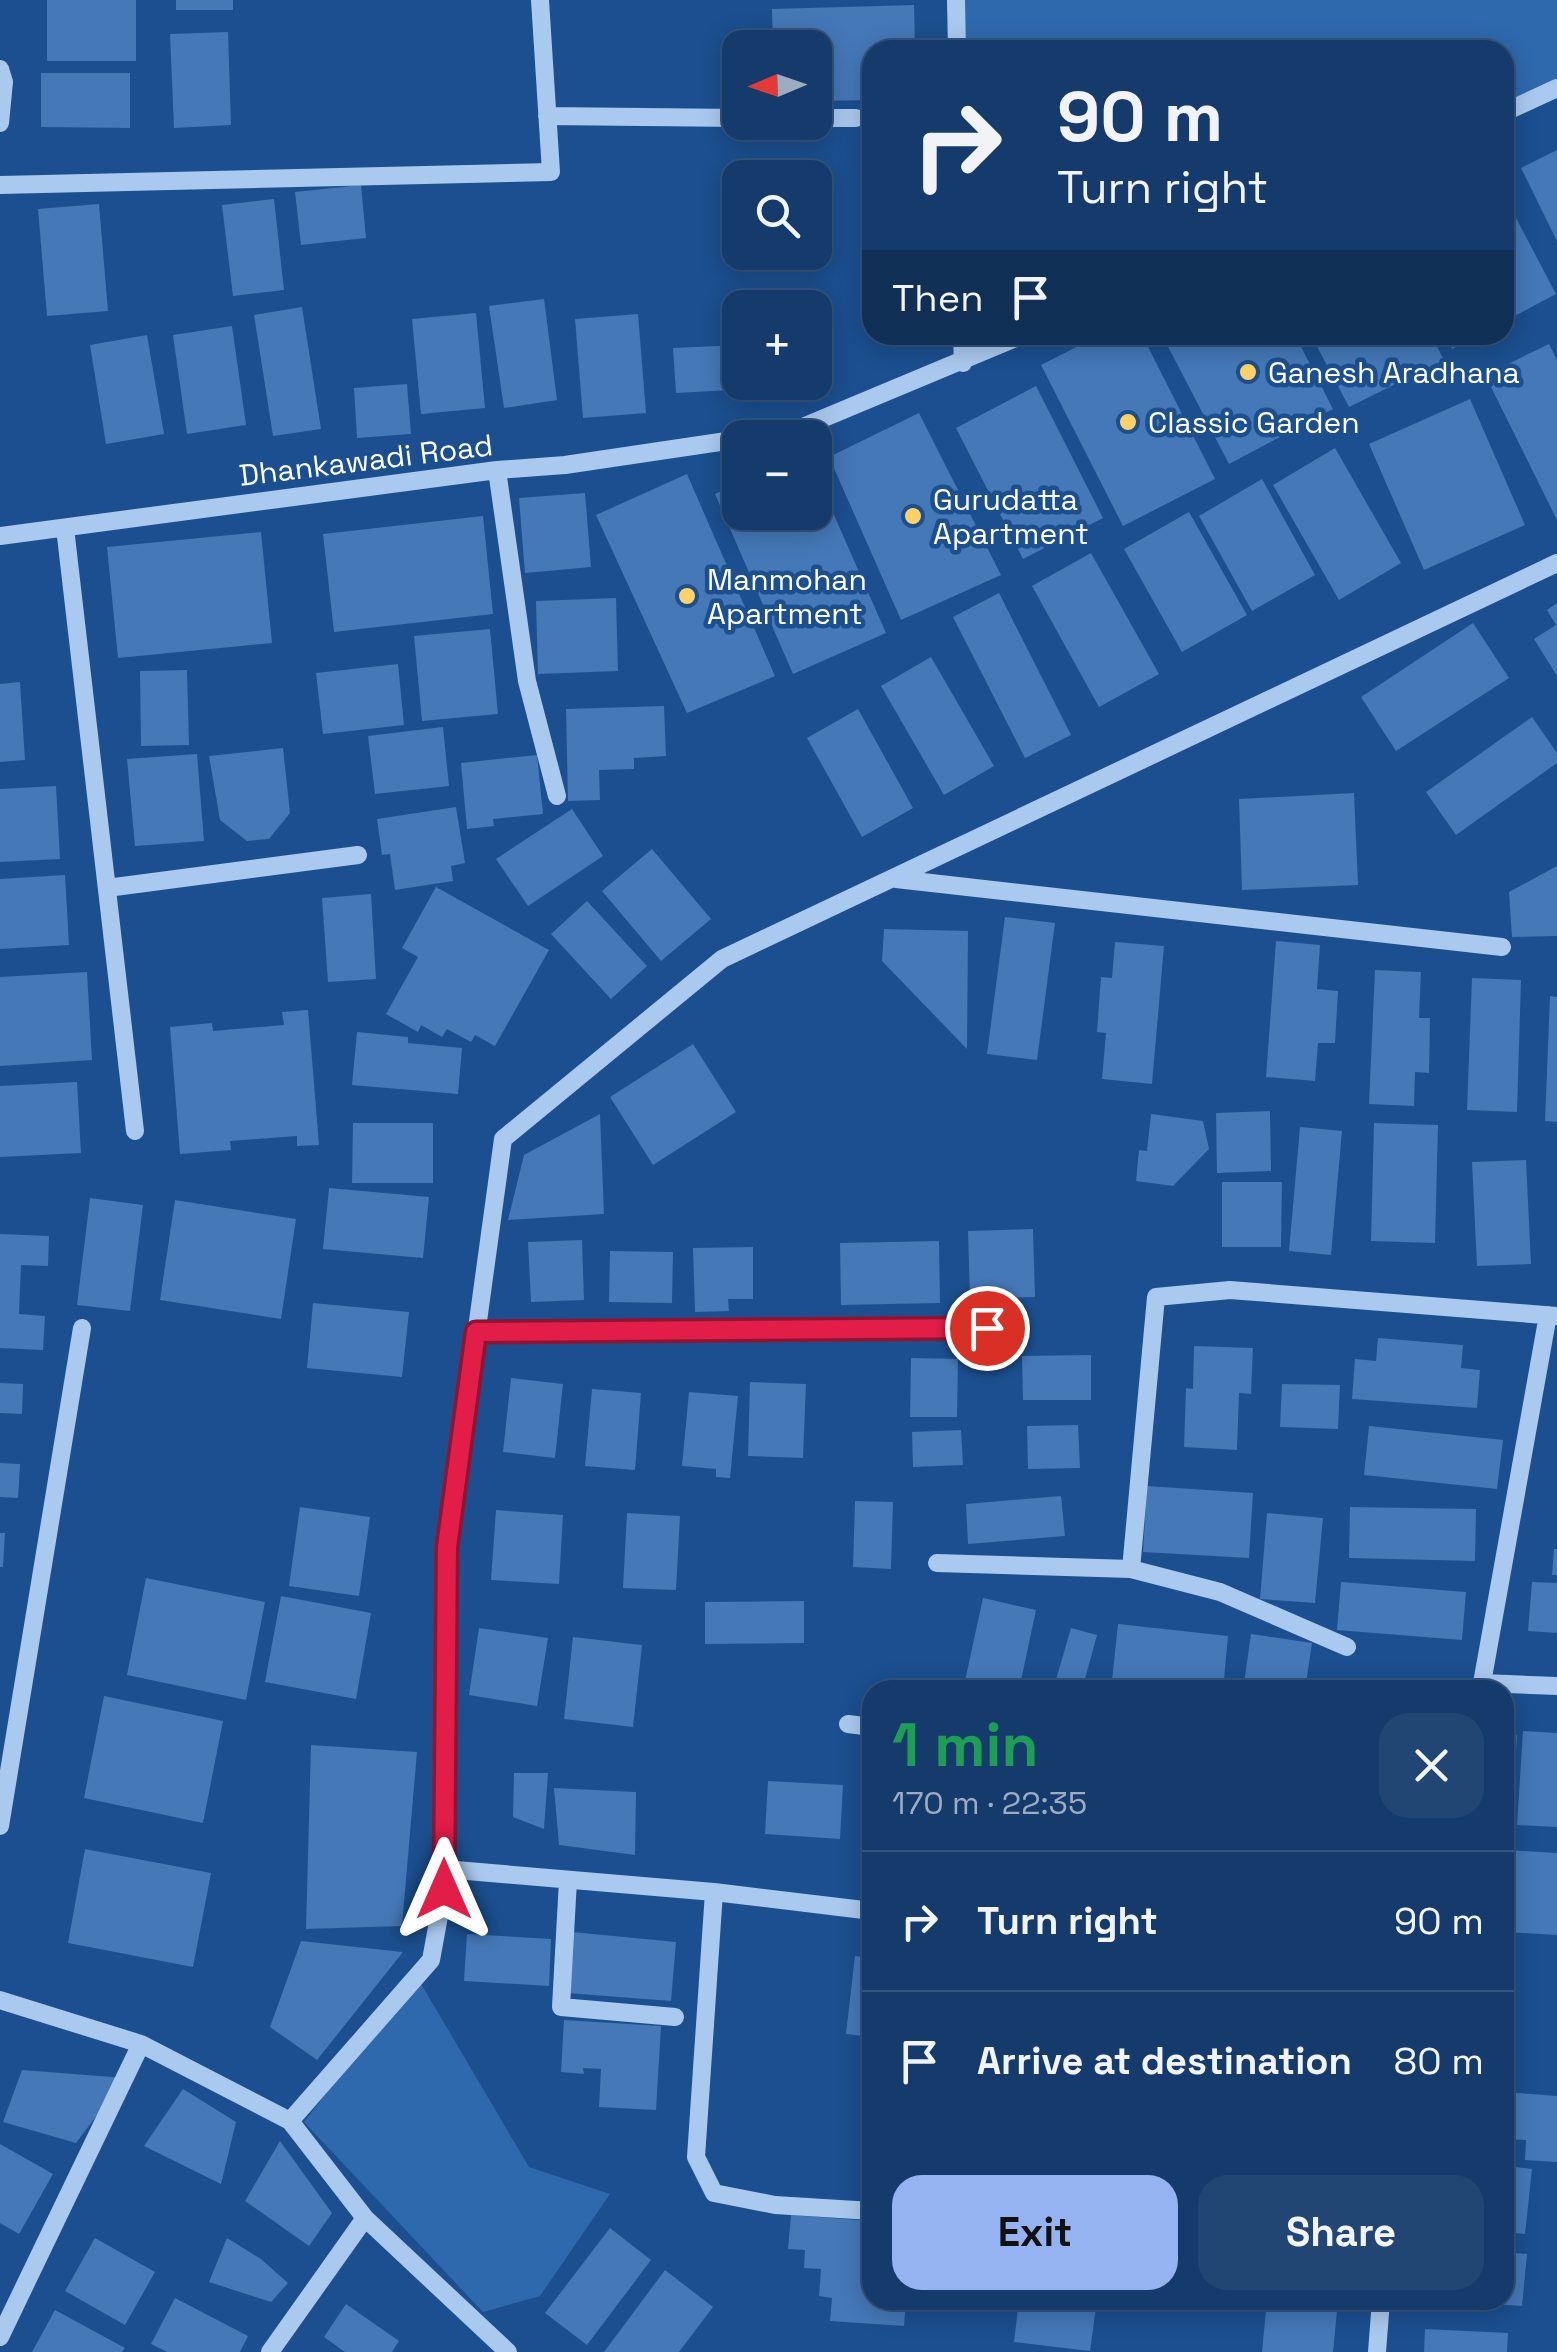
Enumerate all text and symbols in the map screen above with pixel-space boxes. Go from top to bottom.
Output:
north arrow [722,30,832,140]
map controls [722,30,832,530]
text: 90 m [1057,72,1223,161]
icon: right [892,80,1022,210]
text: Turn right [1057,159,1268,216]
button: search [722,160,832,270]
icon: arrive [1003,270,1058,325]
text: Then [892,274,983,322]
button: + [722,290,832,400]
place label: Ganesh Aradhana [1268,353,1520,392]
marker: Ganesh Aradhana [1237,361,1259,383]
place label: Classic Garden [1148,403,1360,442]
marker: Classic Garden [1117,411,1139,433]
button: − [722,420,832,530]
street label: Dhankawadi Road [237,425,495,495]
place label: Gurudatta Apartment [933,480,1089,553]
marker: Gurudatta Apartment [902,505,924,527]
place label: Manmohan Apartment [707,560,867,633]
marker: Manmohan Apartment [676,585,698,607]
pin [945,1286,1030,1371]
icon: arrive [960,1301,1015,1356]
text: 1 min [892,1707,1039,1784]
button: close [1379,1713,1484,1818]
text: 170 m · 22:35 [892,1783,1087,1823]
position arrow [392,1837,496,1941]
icon: right [892,1894,947,1949]
text: Turn right [977,1897,1158,1945]
text: 90 m [1394,1897,1484,1945]
icon: arrive [892,2034,947,2089]
text: Arrive at destination [977,2037,1352,2085]
text: 80 m [1394,2037,1484,2085]
button: Exit [892,2175,1178,2290]
button: Share [1198,2175,1484,2290]

